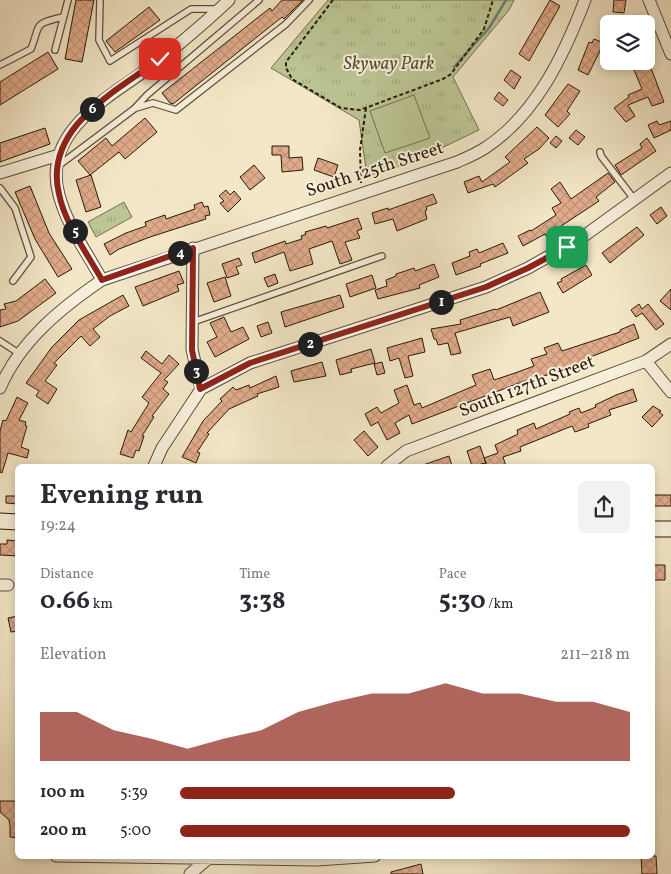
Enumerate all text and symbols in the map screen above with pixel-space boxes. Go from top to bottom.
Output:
map controls [600,15,655,70]
button: layers [600,15,655,70]
pin [139,38,181,80]
icon: check [146,45,174,73]
park label: Skyway Park [344,52,434,77]
pin: 6 [80,96,104,122]
text: 6 [89,100,96,119]
street label: South 125th Street [303,136,447,204]
pin: 5 [62,218,88,244]
text: 5 [72,222,79,241]
pin [546,226,588,268]
icon: arrive [553,233,581,261]
pin: 4 [168,240,192,266]
text: 4 [176,244,185,263]
pin: 1 [428,290,454,314]
text: 1 [439,293,444,312]
pin: 2 [298,332,322,356]
text: 2 [307,335,314,354]
street label: South 127th Street [456,350,598,424]
pin: 3 [184,358,208,384]
text: 3 [193,362,200,381]
text: Evening run [40,476,204,515]
button: share [578,481,630,533]
text: 19:24 [40,515,76,537]
text: Distance [40,565,94,584]
text: Time [239,565,270,584]
text: Pace [439,565,467,584]
text: 0.66 [40,584,90,619]
text: 3:38 [239,584,286,619]
text: 5:30 [439,584,486,619]
text: km [90,595,113,614]
text: /km [486,595,514,614]
text: Elevation [40,644,107,666]
text: 211–218 m [560,644,630,666]
text: 100 m [40,782,85,804]
text: 5:39 [120,782,148,804]
text: 200 m [40,820,87,842]
text: 5:00 [120,820,151,842]

